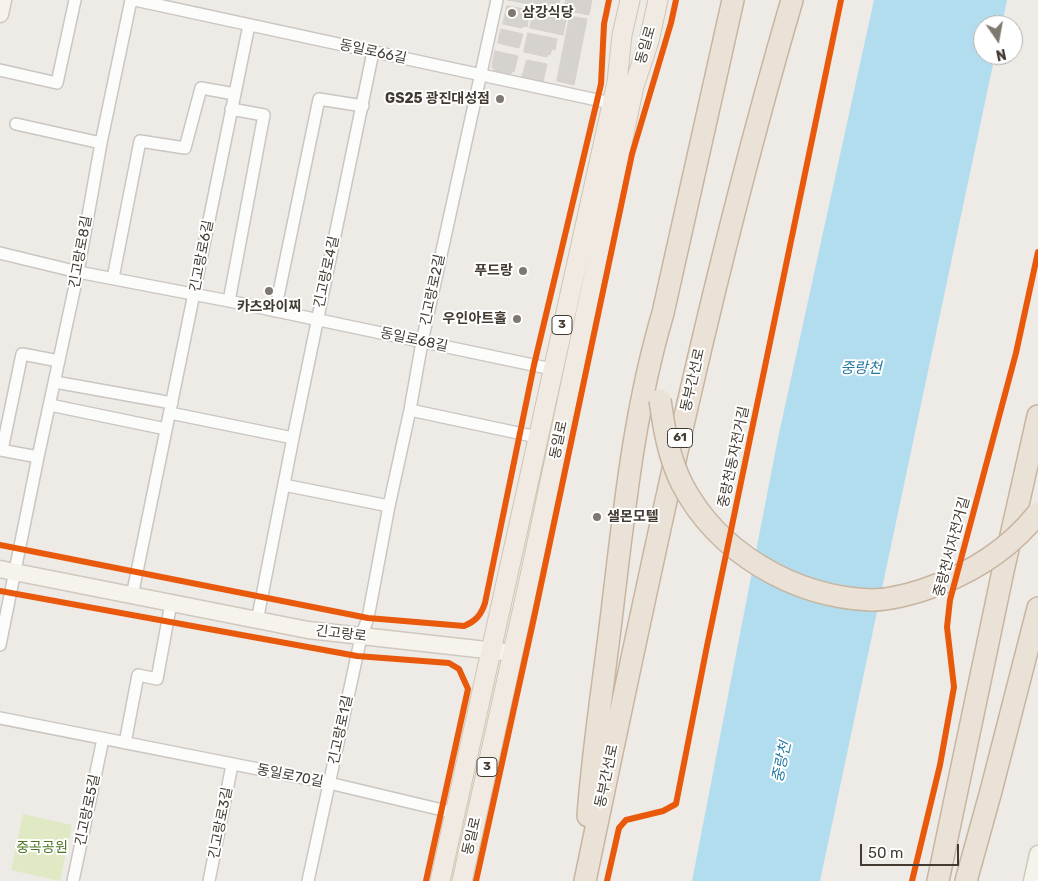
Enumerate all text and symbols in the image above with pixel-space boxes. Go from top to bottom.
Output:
place label: 삼강식당 [522,5,574,21]
marker: 삼강식당 [506,7,518,19]
north arrow [973,15,1023,65]
street label: 동일로 [633,24,659,66]
street label: 동일로66길 [338,37,408,67]
text: N [994,45,1008,64]
place label: GS25 광진대성점 [385,91,490,107]
marker: GS25 광진대성점 [494,93,506,105]
street label: 긴고랑로8길 [66,214,96,290]
street label: 긴고랑로6길 [187,219,217,293]
street label: 긴고랑로4길 [311,235,343,309]
street label: 긴고랑로2길 [417,253,449,327]
place label: 푸드랑 [474,263,513,279]
marker: 푸드랑 [517,265,529,277]
marker: 카츠와이찌 [263,285,275,297]
place label: 카츠와이찌 [237,299,301,315]
place label: 우인아트홀 [443,311,507,327]
marker: 우인아트홀 [511,313,523,325]
road number: 3 [552,316,572,334]
street label: 동일로68길 [379,325,449,355]
street label: 동부간선로 [678,347,708,413]
water label: 중랑천 [840,360,882,378]
street label: 중랑천동자전거길 [715,405,753,509]
street label: 동일로 [547,419,571,461]
road number: 61 [668,428,692,448]
street label: 중랑천서자전거길 [931,495,973,599]
place label: 샐몬모텔 [607,509,659,525]
marker: 샐몬모텔 [591,511,603,523]
street label: 긴고랑로 [314,623,368,645]
street label: 긴고랑로1길 [325,694,357,766]
water label: 중랑천 [769,740,795,784]
street label: 동부간선로 [592,743,622,809]
road number: 3 [477,758,497,776]
street label: 동일로70길 [255,761,325,791]
street label: 긴고랑로5길 [72,773,104,847]
street label: 긴고랑로3길 [206,786,236,860]
street label: 동일로 [459,815,485,857]
scale bar [863,834,962,866]
park label: 중곡공원 [16,840,68,856]
text: 50 m [868,844,903,862]

